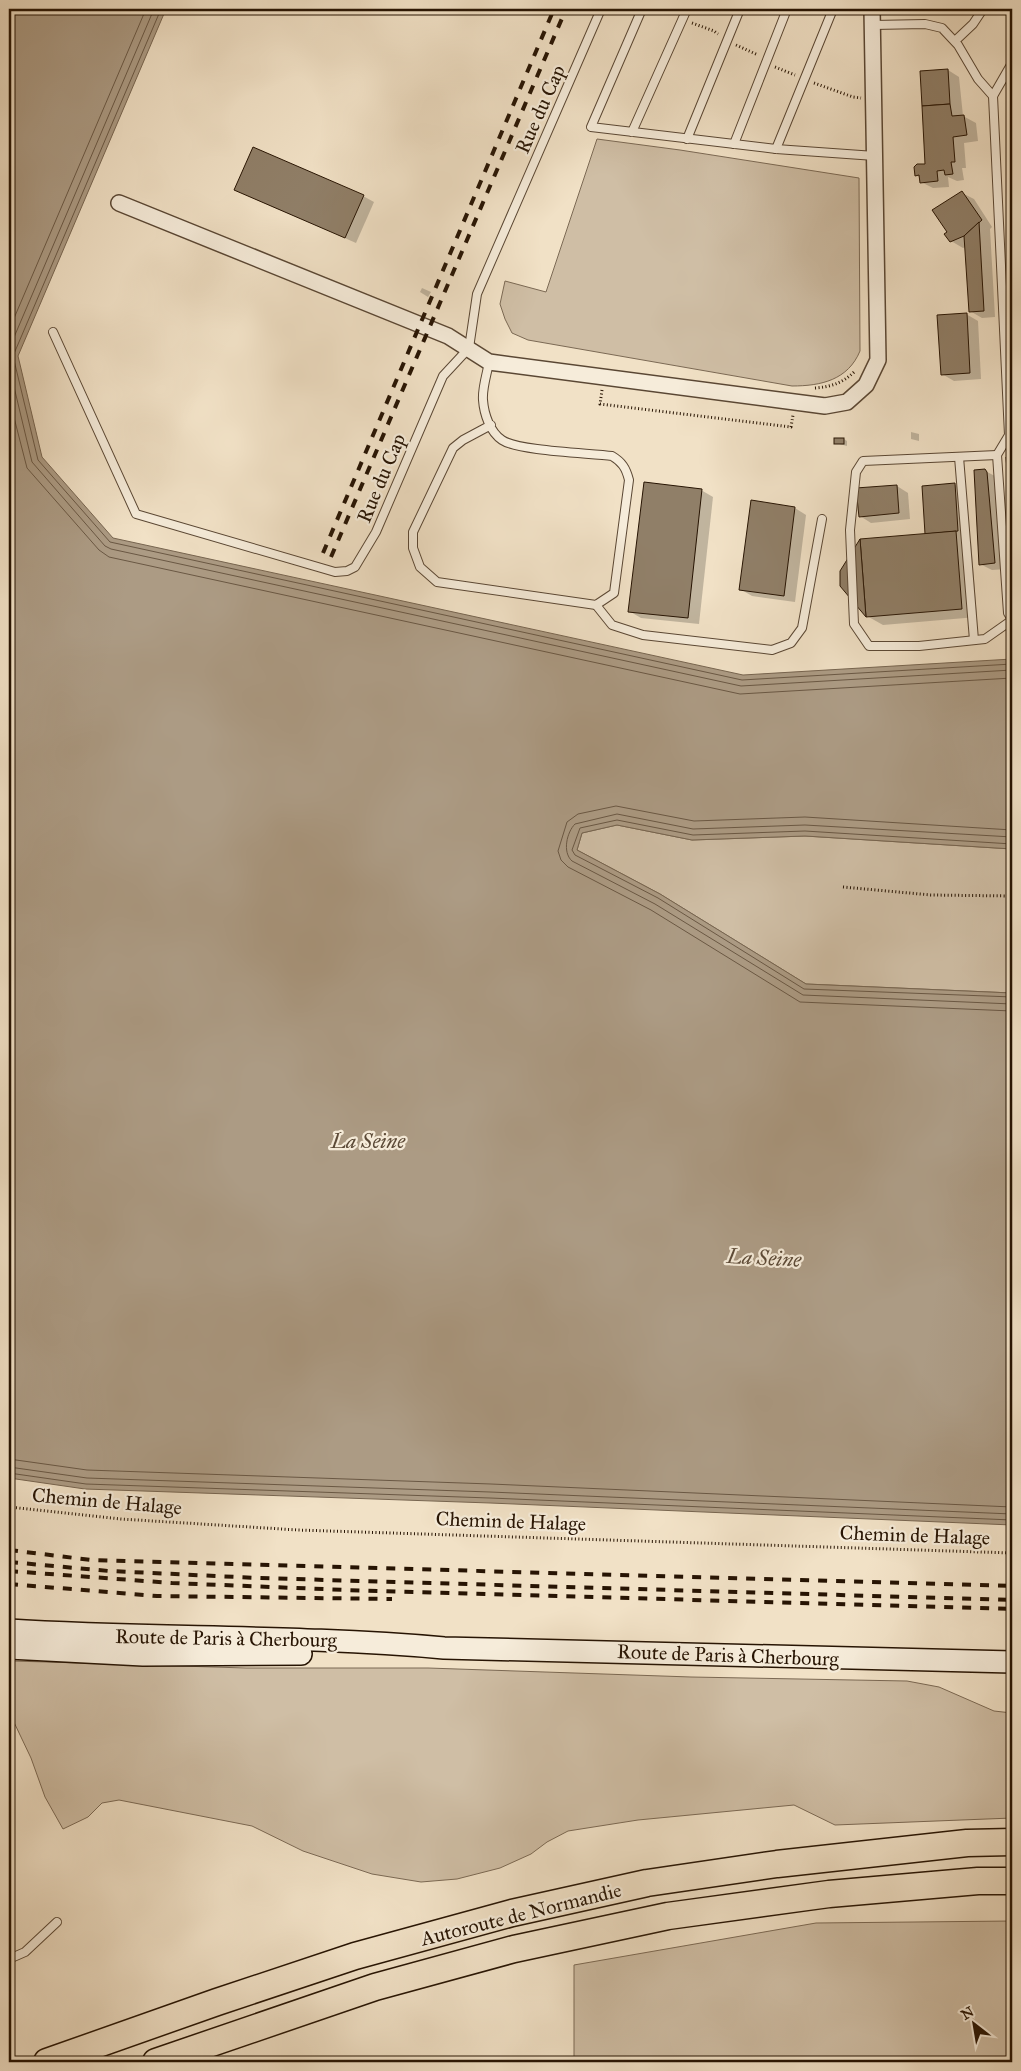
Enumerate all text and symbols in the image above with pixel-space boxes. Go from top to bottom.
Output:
street label: Rue du Cap [510,61,570,157]
street label: Rue du Cap [352,430,410,526]
water label: La Seine [330,1128,406,1154]
water label: La Seine [725,1243,803,1273]
street label: Chemin de Halage [31,1482,183,1521]
street label: Chemin de Halage [435,1506,587,1537]
street label: Chemin de Halage [839,1520,991,1551]
street label: Route de Paris à Cherbourg [115,1624,338,1653]
street label: Route de Paris à Cherbourg [617,1639,840,1672]
street label: Autoroute de Normandie [417,1877,624,1951]
north arrow [948,1998,998,2048]
text: N [958,2003,977,2024]

